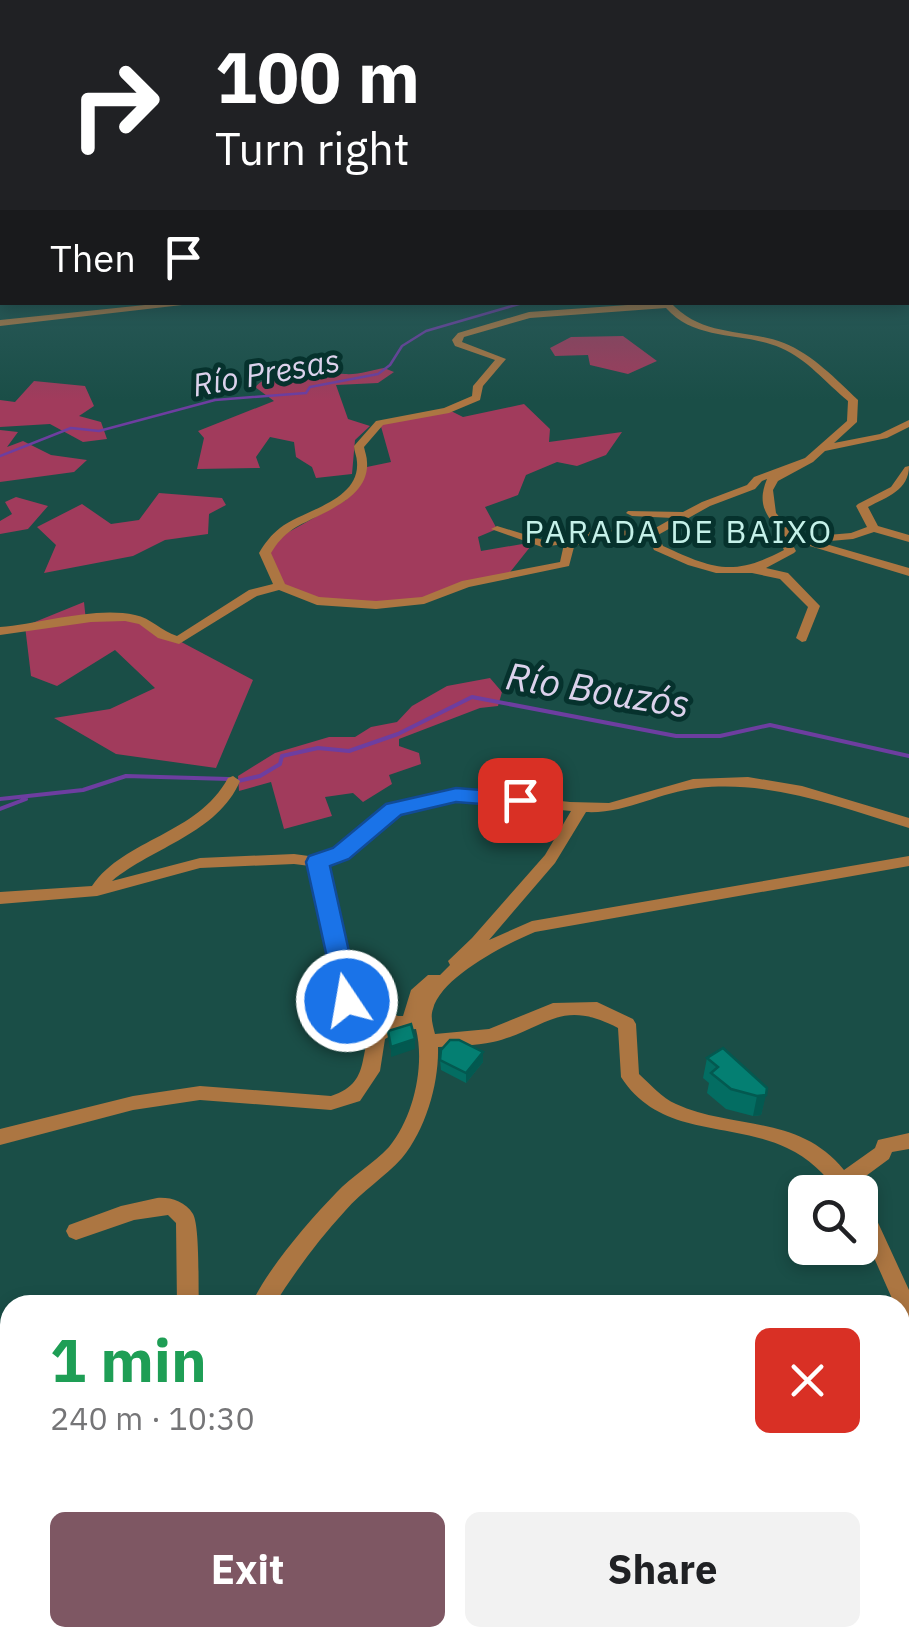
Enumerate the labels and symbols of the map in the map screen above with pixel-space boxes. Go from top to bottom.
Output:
water label: Río Presas [189,338,343,406]
district label: PARADA DE BAIXO [524,510,834,552]
water label: Río Bouzós [503,650,693,728]
pin [478,758,563,843]
position arrow [295,949,399,1053]

